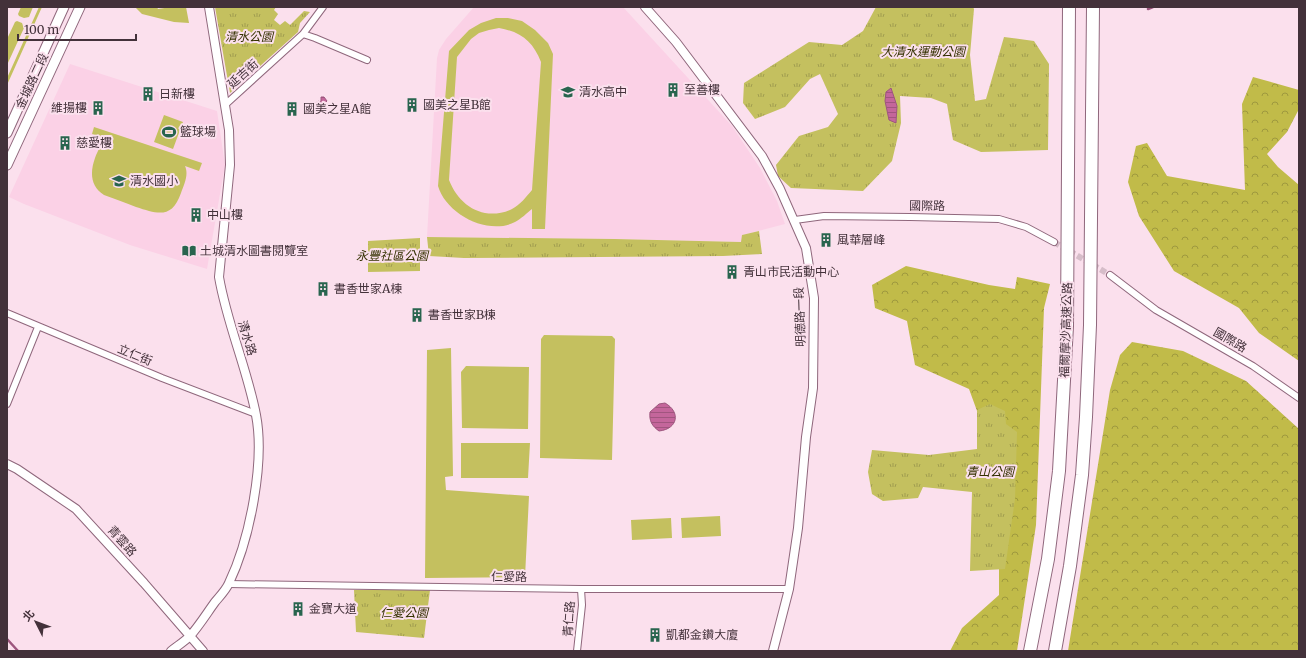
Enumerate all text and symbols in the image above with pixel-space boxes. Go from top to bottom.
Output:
scale bar [18,16,136,42]
text: 100 m [24,22,59,37]
park label: 清水公園 [225,29,275,44]
park label: 大清水運動公園 [881,44,967,59]
street label: 金城路二段 [12,50,51,111]
street label: 延吉街 [224,56,261,91]
building icon: 至善樓 [665,82,681,98]
place label: 至善樓 [684,82,720,97]
school or university icon: 清水高中 [560,84,576,100]
place label: 清水高中 [579,84,627,99]
building icon: 日新樓 [140,86,156,102]
place label: 日新樓 [159,86,195,101]
building icon: 國美之星B館 [404,97,420,113]
place label: 國美之星B館 [423,97,491,112]
place label: 維揚樓 [51,100,87,115]
building icon: 維揚樓 [90,100,106,116]
building icon: 國美之星A館 [284,101,300,117]
place label: 國美之星A館 [303,101,371,116]
sports icon: 籃球場 [161,124,177,140]
place label: 籃球場 [180,124,216,139]
building icon: 慈愛樓 [57,135,73,151]
place label: 慈愛樓 [76,135,112,150]
school or university icon: 清水國小 [111,173,127,189]
place label: 清水國小 [130,173,178,188]
street label: 國際路 [909,198,945,213]
building icon: 中山樓 [188,207,204,223]
place label: 中山樓 [207,207,243,222]
building icon: 風華層峰 [818,232,834,248]
place label: 風華層峰 [837,232,885,247]
library icon: 土城清水圖書閱覽室 [181,243,197,259]
place label: 土城清水圖書閱覽室 [200,243,308,258]
park label: 永豐社區公園 [356,248,430,263]
building icon: 青山市民活動中心 [724,264,740,280]
place label: 青山市民活動中心 [743,264,839,279]
building icon: 書香世家A棟 [315,281,331,297]
place label: 書香世家A棟 [334,281,402,296]
street label: 福爾摩沙高速公路 [1056,282,1075,378]
street label: 明德路一段 [791,287,808,347]
building icon: 書香世家B棟 [409,307,425,323]
place label: 書香世家B棟 [428,307,496,322]
street label: 清水路 [235,318,260,357]
street label: 國際路 [1211,324,1250,355]
street label: 立仁街 [116,341,155,368]
park label: 青山公園 [966,464,1016,479]
street label: 青雲路 [105,522,140,559]
street label: 仁愛路 [491,569,527,584]
street label: 青仁路 [560,600,577,637]
building icon: 金寶大道 [290,601,306,617]
place label: 金寶大道 [309,601,357,616]
north arrow [16,602,56,642]
park label: 仁愛公園 [380,605,430,620]
text: 北 [20,607,37,624]
building icon: 凱都金鑽大廈 [647,627,663,643]
place label: 凱都金鑽大廈 [666,627,738,642]

